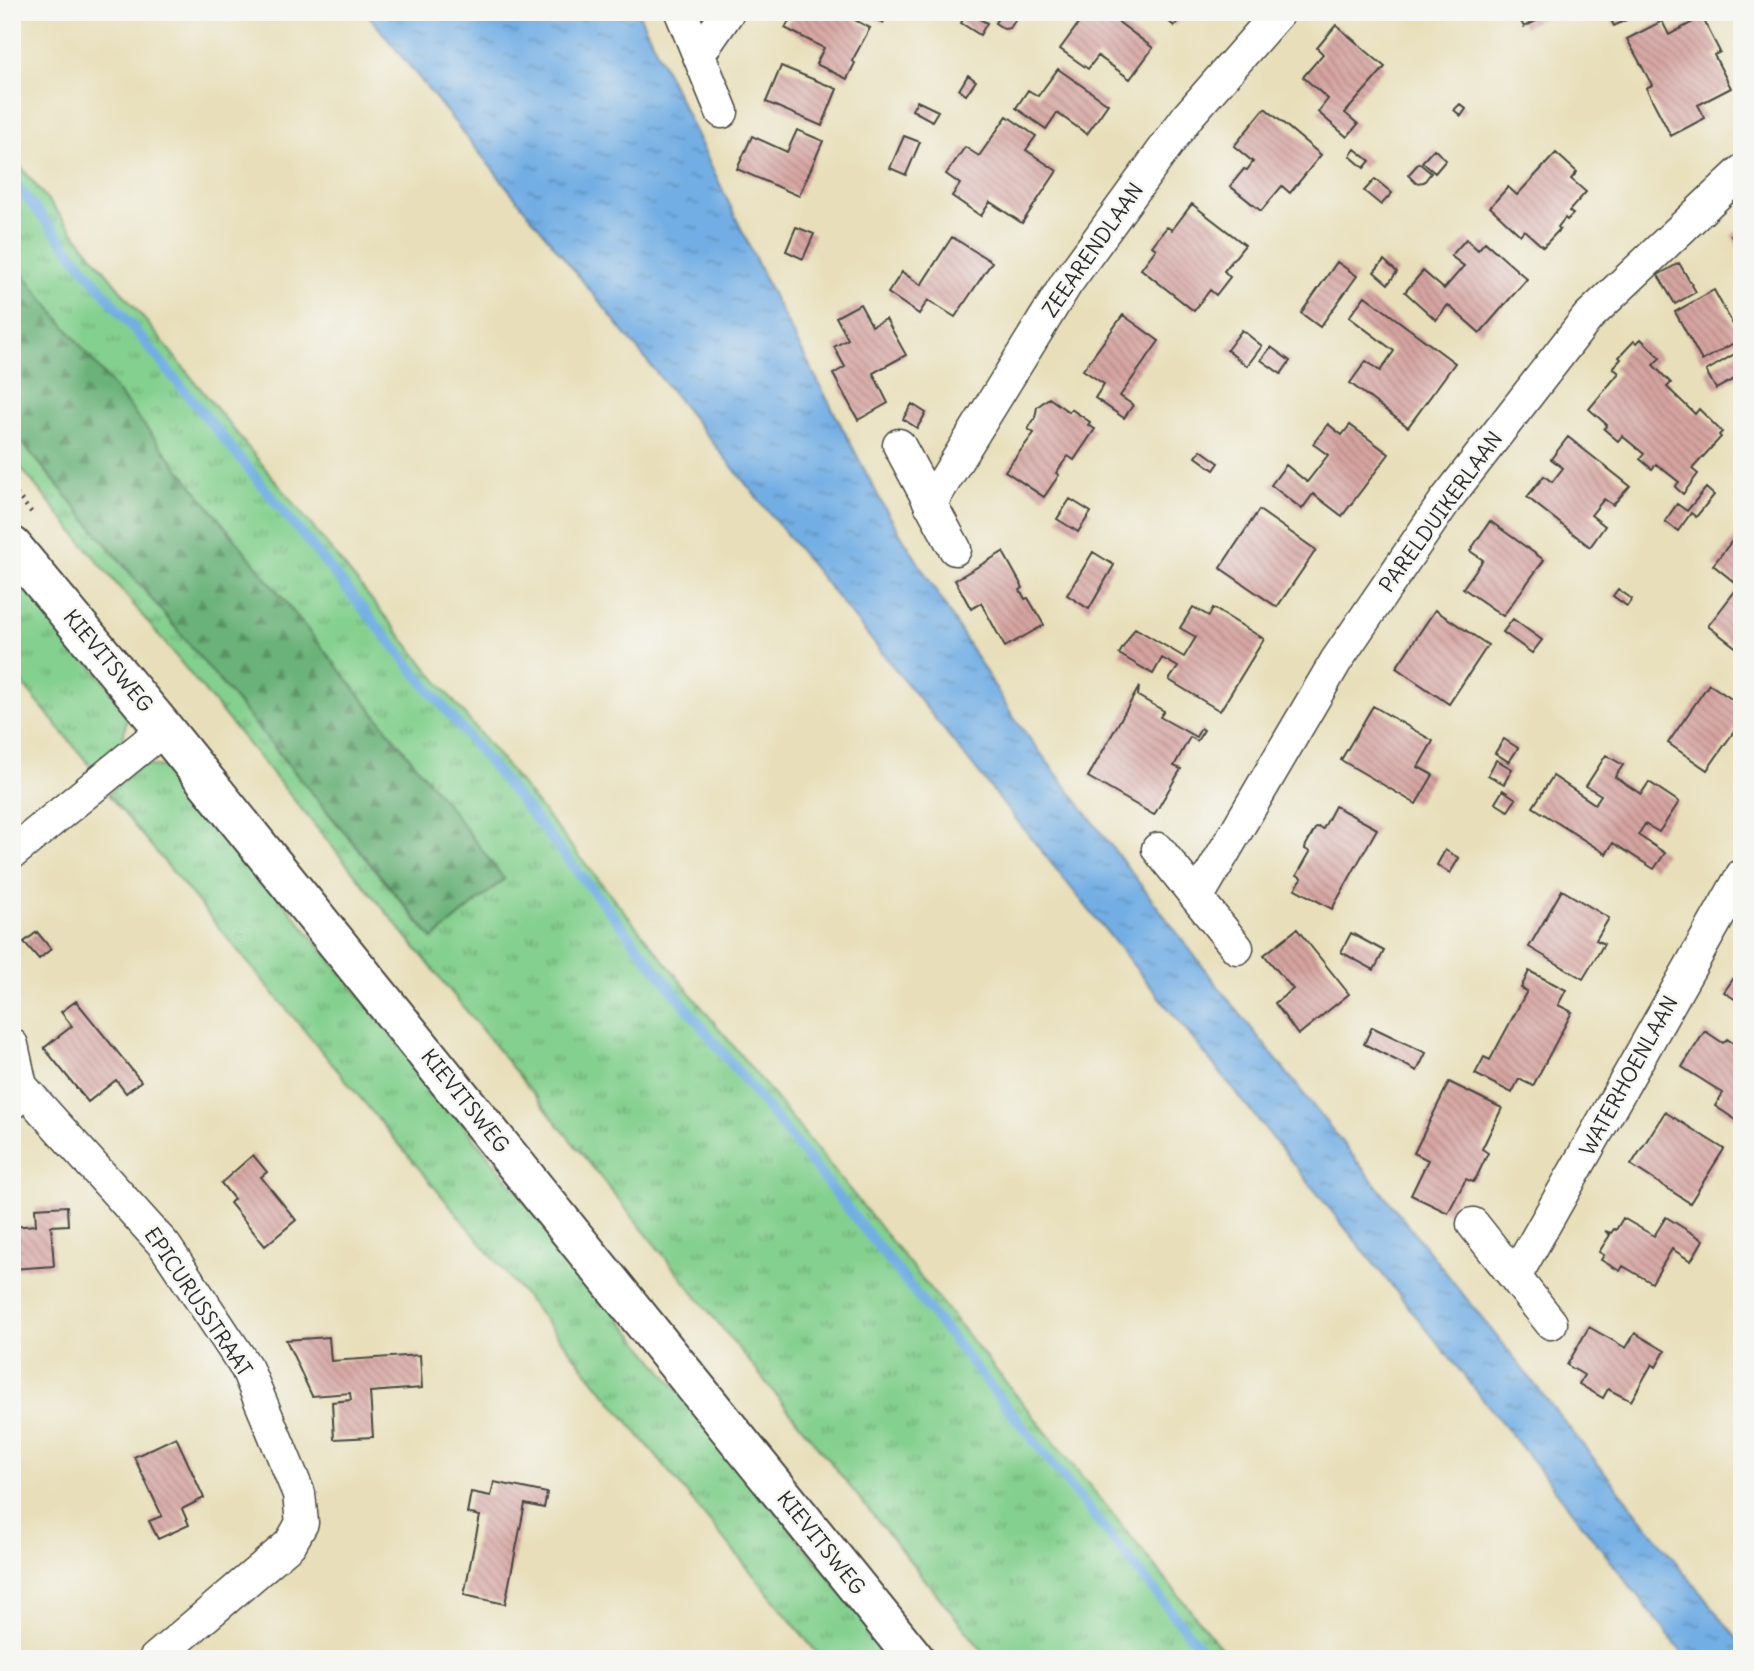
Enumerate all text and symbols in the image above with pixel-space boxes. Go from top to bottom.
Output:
street label: ZEEARENDLAAN [1036,177,1149,322]
street label: PARELDUIKERLAAN [1373,426,1508,597]
street label: KIEVITSWEG [58,604,159,718]
street label: WATERHOENLAAN [1573,991,1684,1161]
street label: KIEVITSWEG [415,1043,515,1158]
street label: EPICURUSSTRAAT [139,1222,258,1381]
street label: KIEVITSWEG [771,1485,871,1600]

